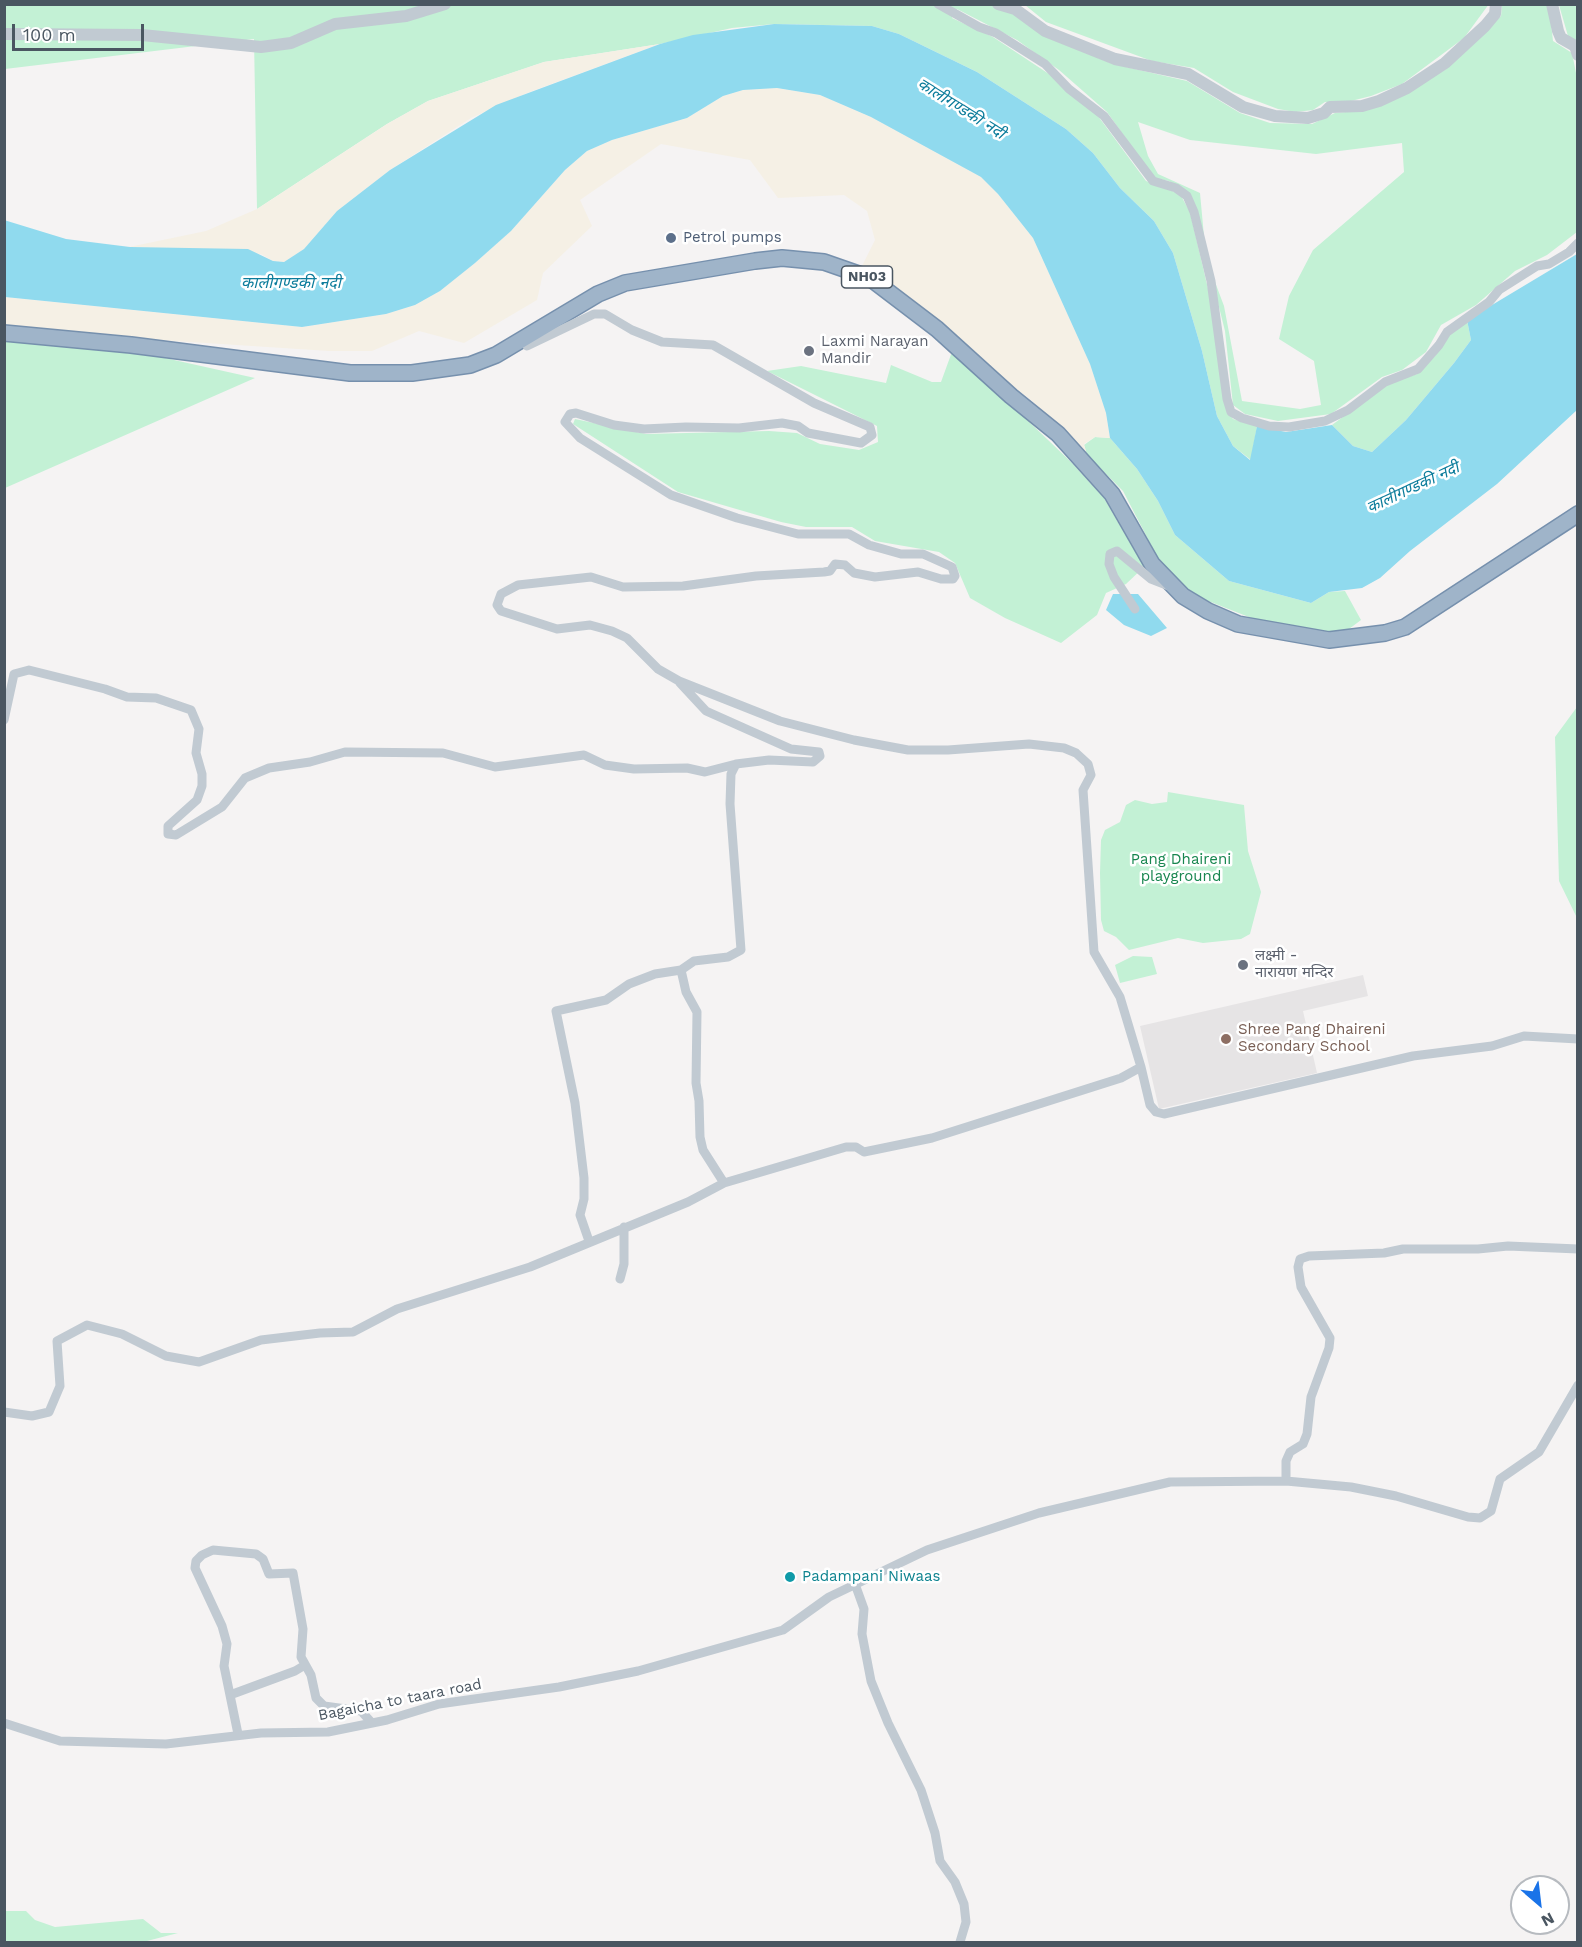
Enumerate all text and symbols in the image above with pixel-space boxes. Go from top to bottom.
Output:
scale bar [15,12,147,50]
text: 100 m [23,24,76,45]
water label: कालीगण्डकी नदी [914,74,1008,144]
place label: Petrol pumps [683,229,782,247]
marker: Petrol pumps [664,231,678,245]
road number: NH03 [842,266,892,288]
water label: कालीगण्डकी नदी [241,273,341,293]
place label: Laxmi Narayan Mandir [821,333,929,368]
marker: Laxmi Narayan Mandir [802,344,816,358]
water label: कालीगण्डकी नदी [1364,458,1462,518]
park label: Pang Dhaireni playground [1131,851,1231,886]
place label: लक्ष्मी - नारायण मन्दिर [1255,947,1333,982]
marker: लक्ष्मी - नारायण मन्दिर [1236,958,1250,972]
place label: Shree Pang Dhaireni Secondary School [1238,1021,1386,1056]
marker: Shree Pang Dhaireni Secondary School [1219,1032,1233,1046]
place label: Padampani Niwaas [802,1568,940,1586]
marker: Padampani Niwaas [783,1570,797,1584]
street label: Bagaicha to taara road [317,1675,483,1725]
north arrow [1510,1875,1570,1935]
text: N [1538,1908,1557,1931]

